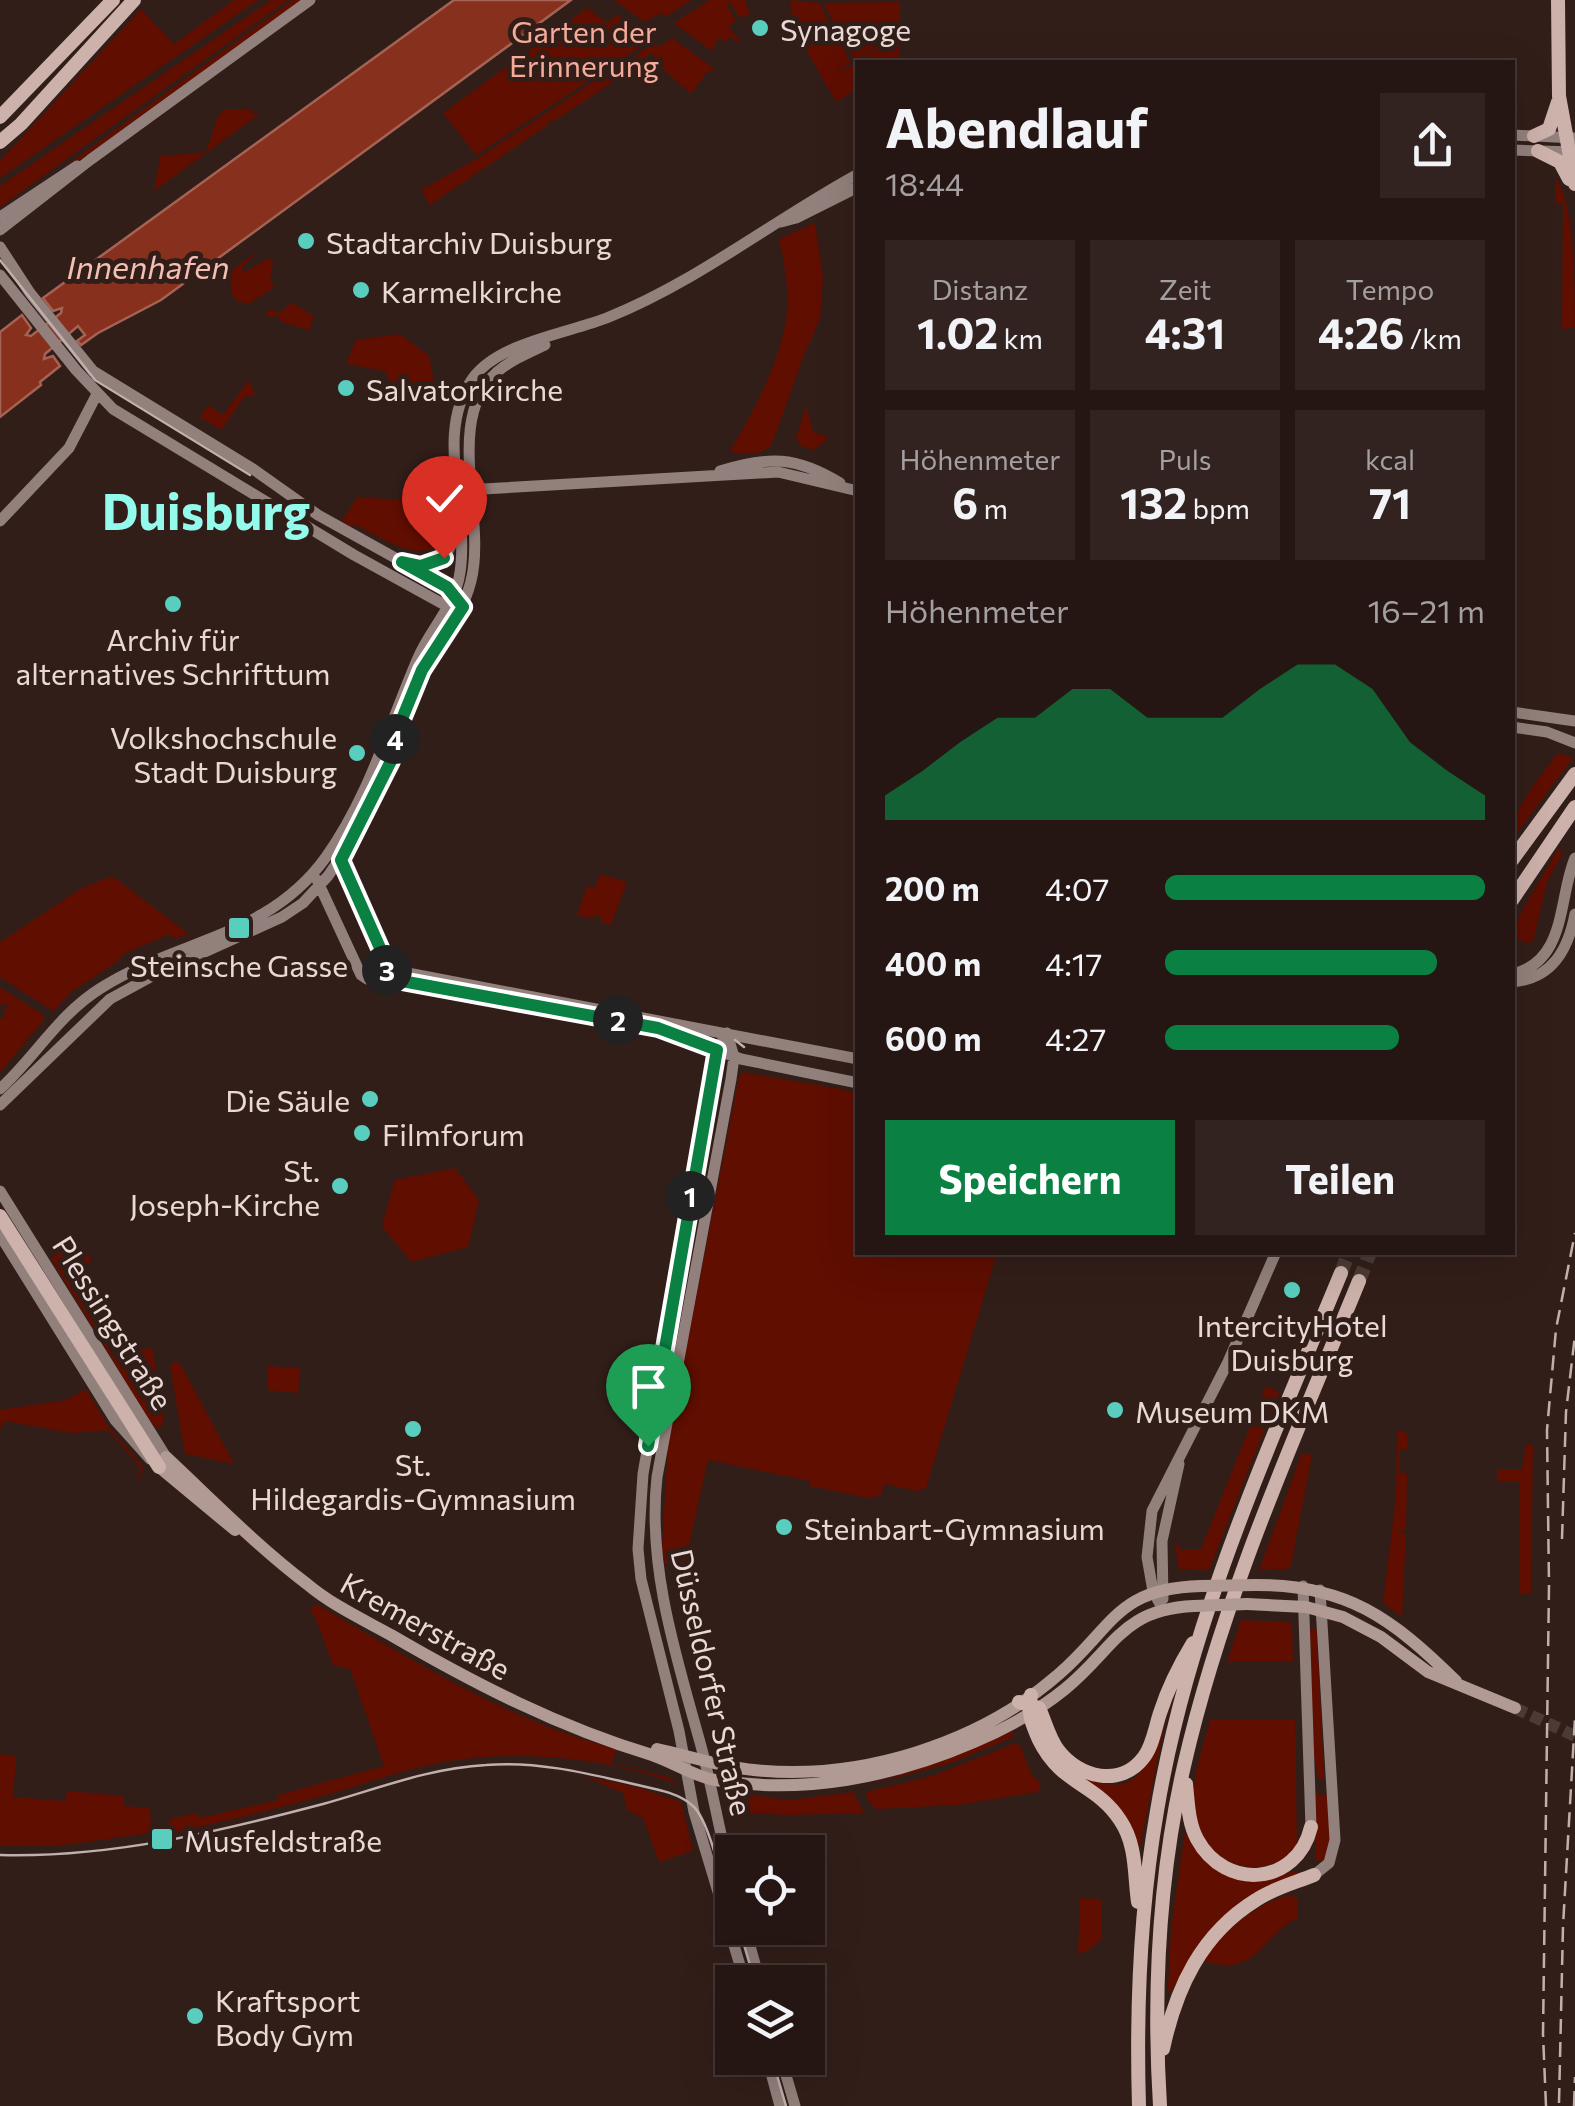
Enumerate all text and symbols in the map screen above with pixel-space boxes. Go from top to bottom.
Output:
place label: Synagoge [780,10,911,47]
park label: Garten der Erinnerung [509,12,659,83]
marker: Synagoge [749,17,771,39]
text: Abendlauf [885,92,1148,159]
button: share [1380,93,1485,198]
text: 18:44 [885,163,964,203]
place label: Stadtarchiv Duisburg [326,223,612,260]
marker: Stadtarchiv Duisburg [295,230,317,252]
water label: Innenhafen [67,246,229,286]
place label: Karmelkirche [381,272,562,309]
text: Distanz [932,272,1028,306]
text: Zeit [1159,272,1211,306]
text: Tempo [1346,272,1434,306]
marker: Karmelkirche [350,279,372,301]
text: 1.02 [917,306,998,358]
text: 4:31 [1145,306,1225,358]
text: 4:26 [1318,306,1405,358]
text: km [998,321,1043,355]
text: /km [1405,321,1462,355]
place label: Salvatorkirche [366,370,563,407]
marker: Salvatorkirche [335,377,357,399]
text: Höhenmeter [900,442,1060,476]
text: Puls [1158,442,1212,476]
text: kcal [1365,442,1415,476]
pin [402,456,487,559]
icon: check [417,471,472,526]
text: 6 [952,476,978,528]
text: 132 [1120,476,1187,528]
text: 71 [1369,476,1411,528]
district label: Duisburg [102,479,310,540]
text: m [978,491,1008,525]
text: bpm [1187,491,1250,525]
text: Höhenmeter [885,590,1069,630]
text: 16–21 m [1368,590,1485,630]
marker: Archiv für alternatives Schrifttum [162,593,184,615]
place label: Archiv für alternatives Schrifttum [16,620,330,691]
pin: 4 [370,714,420,764]
place label: Volkshochschule Stadt Duisburg [110,718,337,789]
text: 4 [386,722,404,756]
marker: Volkshochschule Stadt Duisburg [346,742,368,764]
text: 200 m [885,868,980,908]
text: 4:07 [1045,868,1109,908]
marker: Steinsche Gasse [226,915,252,941]
text: 400 m [885,943,981,983]
text: 4:17 [1045,943,1102,983]
pin: 3 [362,945,412,995]
place label: Steinsche Gasse [130,946,348,983]
text: 3 [379,953,395,987]
pin: 2 [593,995,643,1045]
text: 2 [610,1003,626,1037]
text: 600 m [885,1018,981,1058]
text: 4:27 [1045,1018,1106,1058]
place label: Die Säule [225,1081,350,1118]
marker: Die Säule [359,1088,381,1110]
place label: Filmforum [382,1115,525,1152]
button: Speichern [885,1120,1175,1235]
button: Teilen [1195,1120,1485,1235]
marker: Filmforum [351,1122,373,1144]
place label: St. Joseph-Kirche [129,1151,320,1222]
pin: 1 [665,1171,715,1221]
marker: St. Joseph-Kirche [329,1175,351,1197]
text: 1 [684,1179,696,1213]
street label: Plessingstraße [46,1228,182,1416]
marker: IntercityHotel Duisburg [1281,1279,1303,1301]
place label: IntercityHotel Duisburg [1196,1306,1388,1377]
pin [606,1344,691,1447]
icon: arrive [621,1359,676,1414]
place label: Museum DKM [1135,1392,1330,1429]
marker: Museum DKM [1104,1399,1126,1421]
marker: St. Hildegardis-Gymnasium [402,1418,424,1440]
place label: St. Hildegardis-Gymnasium [250,1445,576,1516]
place label: Steinbart-Gymnasium [804,1509,1105,1546]
marker: Steinbart-Gymnasium [773,1516,795,1538]
street label: Düsseldorfer Straße [664,1545,762,1819]
street label: Kremerstraße [335,1563,517,1687]
place label: Musfeldstraße [184,1821,382,1858]
marker: Musfeldstraße [149,1826,175,1852]
map controls [715,1835,825,2075]
button: locate [715,1835,825,1945]
button: layers [715,1965,825,2075]
place label: Kraftsport Body Gym [215,1981,360,2052]
marker: Kraftsport Body Gym [184,2005,206,2027]

